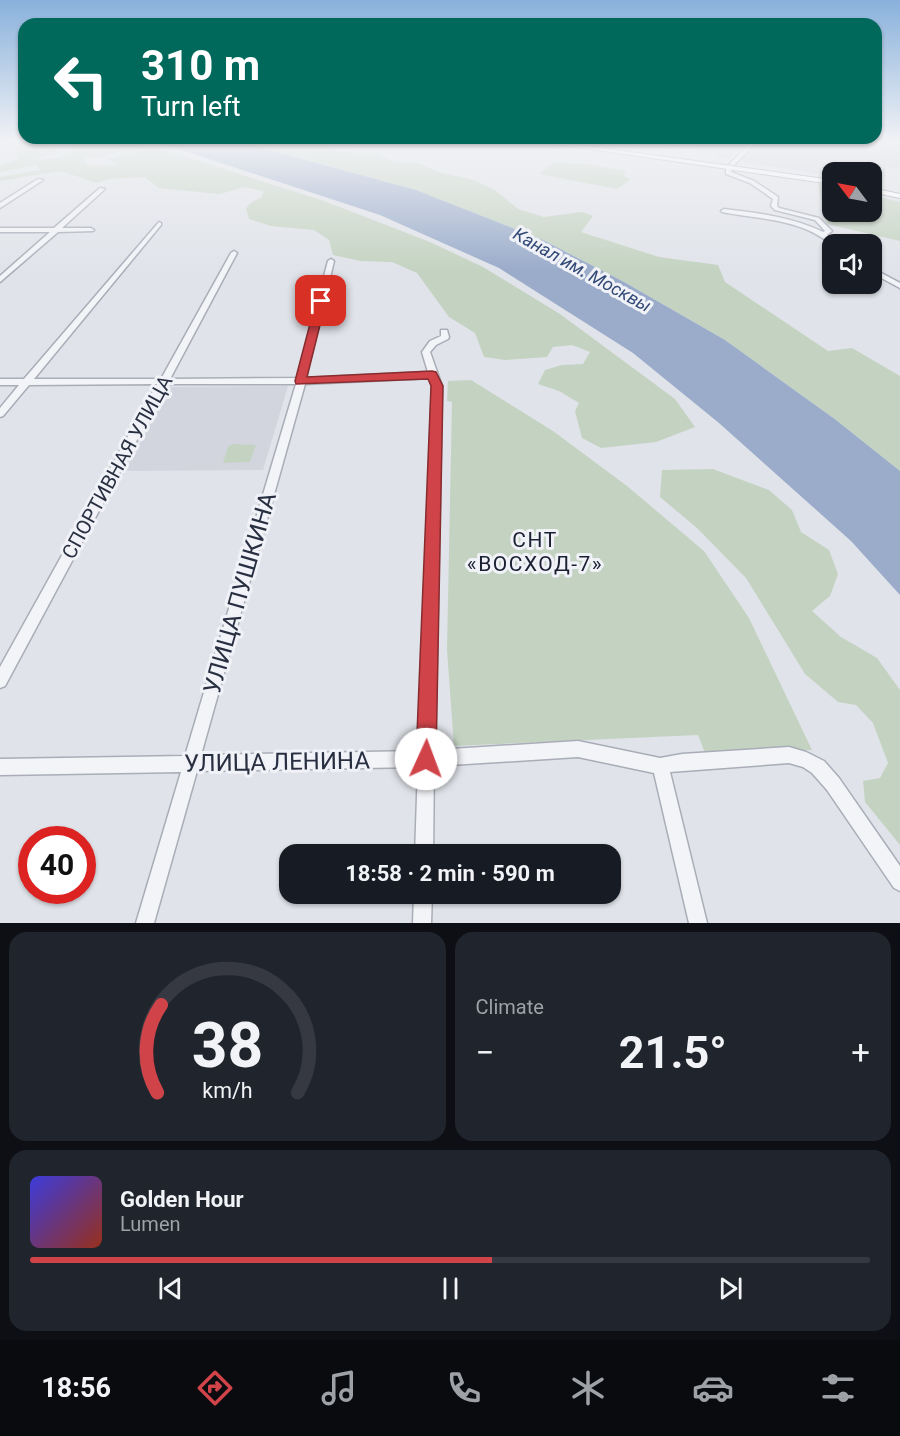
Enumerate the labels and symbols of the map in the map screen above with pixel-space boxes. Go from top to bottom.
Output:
north arrow [822,162,882,222]
water label: Канал им. Москвы [510,223,655,316]
pin [295,275,346,326]
street label: СПОРТИВНАЯ УЛИЦА [57,371,177,563]
street label: УЛИЦА ПУШКИНА [198,489,282,697]
district label: СНТ «ВОСХОД-7» [467,528,603,576]
position arrow [394,727,458,791]
street label: УЛИЦА ЛЕНИНА [184,746,370,778]
speed limit sign: 40 [18,826,96,904]

